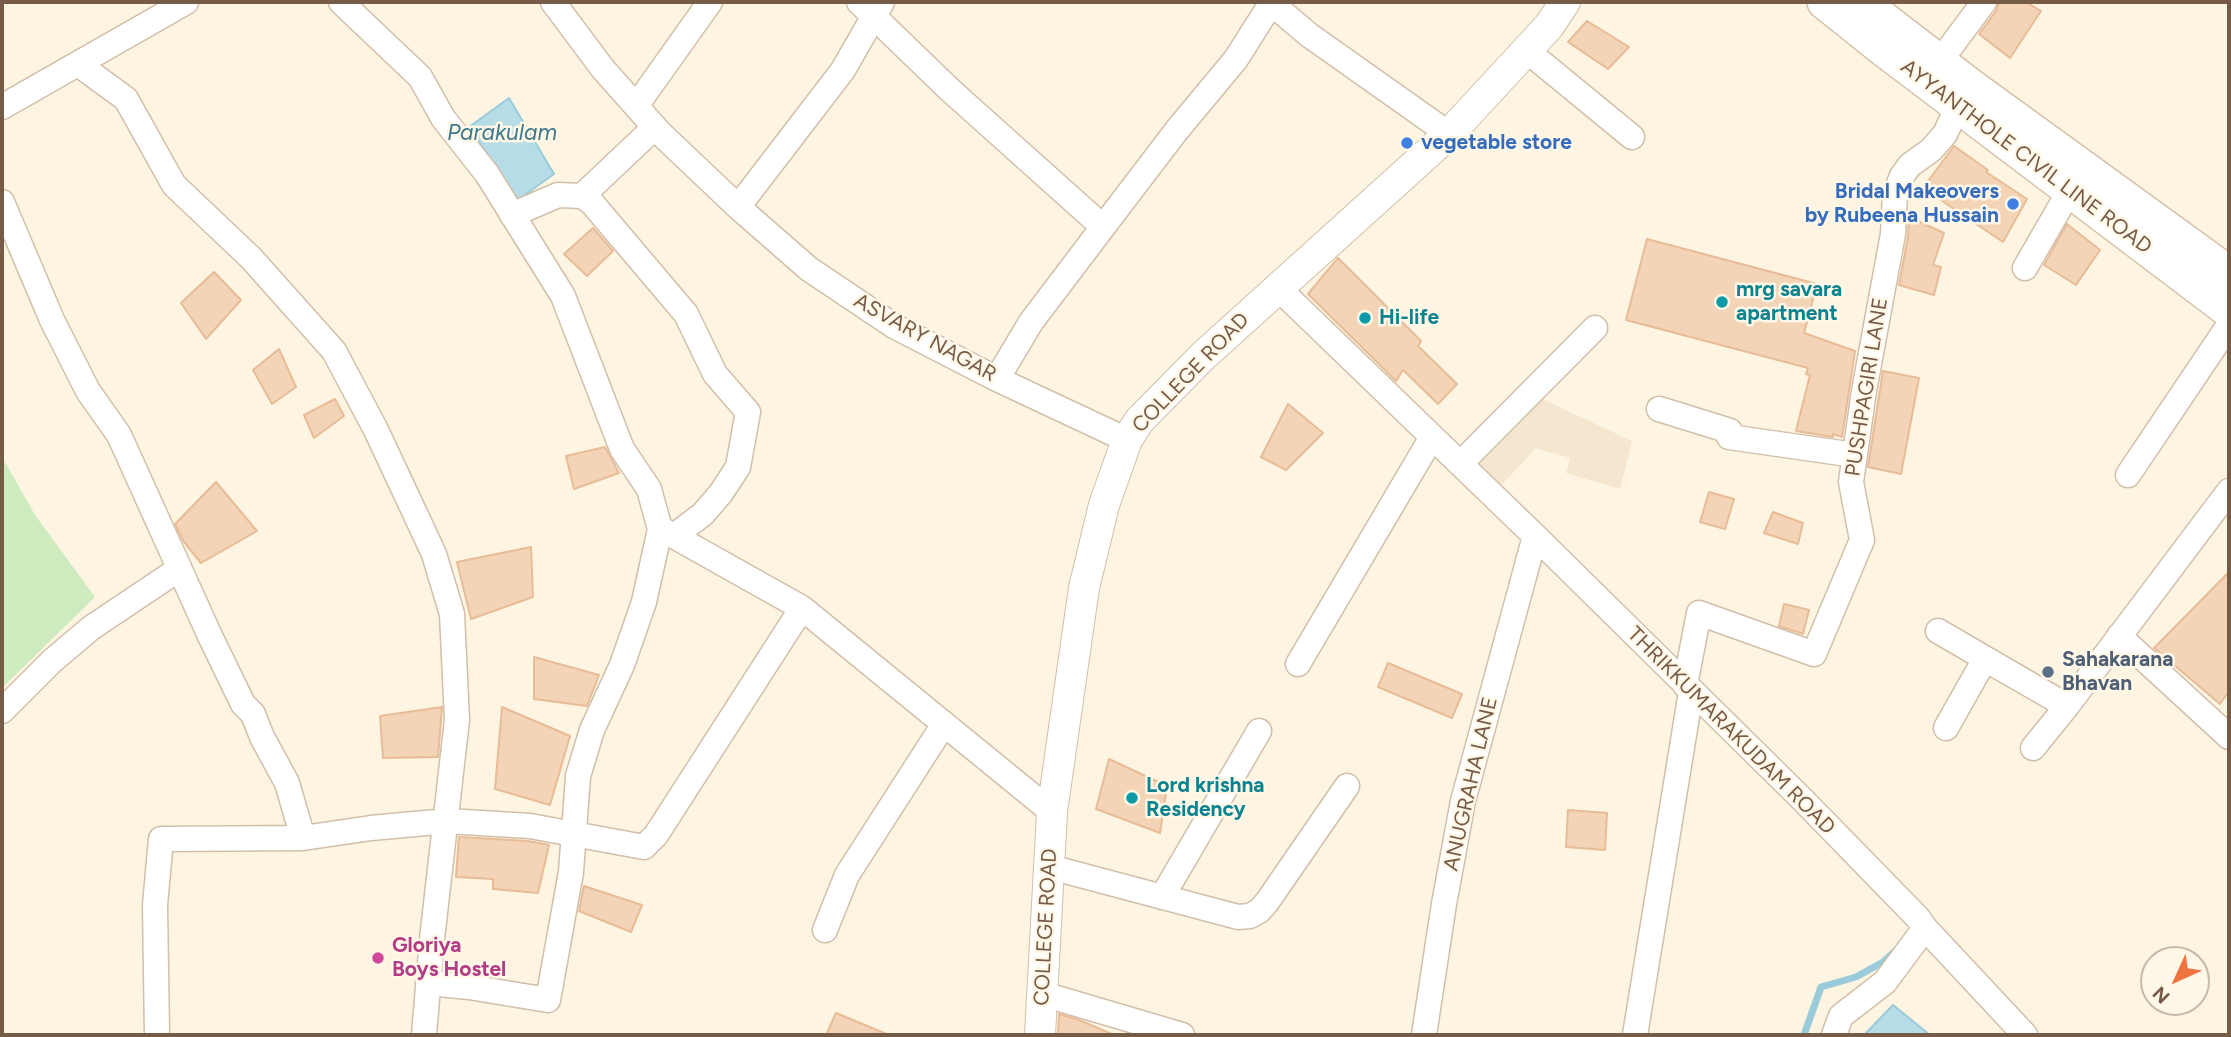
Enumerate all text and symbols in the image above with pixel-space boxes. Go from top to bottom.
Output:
street label: AYYANTHOLE CIVIL LINE ROAD [1896,54,2156,260]
water label: Parakulam [447,119,557,147]
place label: vegetable store [1421,130,1572,156]
marker: vegetable store [1399,135,1415,151]
place label: Bridal Makeovers by Rubeena Hussain [1805,179,1999,229]
marker: Bridal Makeovers by Rubeena Hussain [2005,196,2021,212]
place label: mrg savara apartment [1736,277,1842,327]
street label: ASVARY NAGAR [849,288,1001,388]
marker: mrg savara apartment [1714,294,1730,310]
street label: PUSHPAGIRI LANE [1840,296,1894,478]
place label: Hi-life [1379,305,1439,331]
street label: COLLEGE ROAD [1127,308,1255,438]
marker: Hi-life [1357,310,1373,326]
street label: THRIKKUMARAKUDAM ROAD [1622,622,1840,840]
place label: Sahakarana Bhavan [2062,647,2173,697]
marker: Sahakarana Bhavan [2040,664,2056,680]
street label: ANUGRAHA LANE [1439,695,1503,873]
place label: Lord krishna Residency [1146,773,1265,823]
marker: Lord krishna Residency [1124,790,1140,806]
street label: COLLEGE ROAD [1029,848,1063,1006]
place label: Gloriya Boys Hostel [392,933,506,983]
north arrow [2140,946,2210,1016]
marker: Gloriya Boys Hostel [370,950,386,966]
text: N [2148,981,2175,1008]

